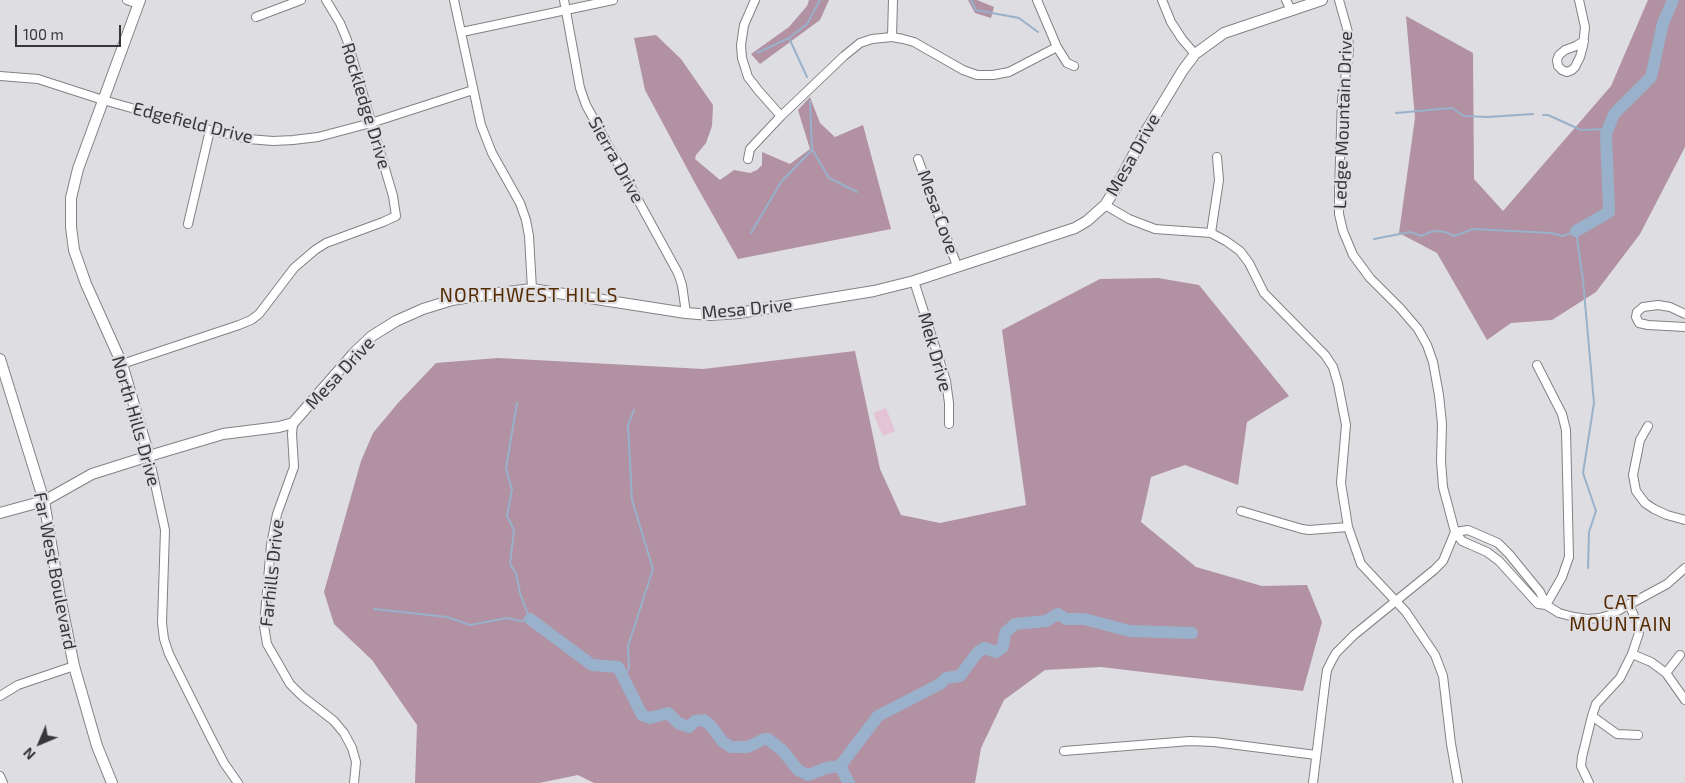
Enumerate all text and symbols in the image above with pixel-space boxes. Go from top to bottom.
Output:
scale bar [18,15,124,47]
text: 100 m [23,25,64,43]
street label: Ledge Mountain Drive [1329,31,1357,209]
street label: Rockledge Drive [337,40,395,172]
street label: Edgefield Drive [131,98,255,148]
street label: Mesa Drive [1101,110,1165,200]
street label: Sierra Drive [583,113,649,207]
street label: Mesa Cove [913,167,963,257]
district label: NORTHWEST HILLS [438,285,620,307]
street label: Mesa Drive [701,294,793,324]
street label: Mek Drive [913,310,957,394]
street label: Mesa Drive [301,332,379,414]
street label: North Hills Drive [107,353,165,489]
street label: Far West Boulevard [29,490,81,652]
street label: Farhills Drive [256,518,288,628]
district label: CAT MOUNTAIN [1568,592,1674,636]
north arrow [15,718,65,768]
text: N [19,744,39,764]

